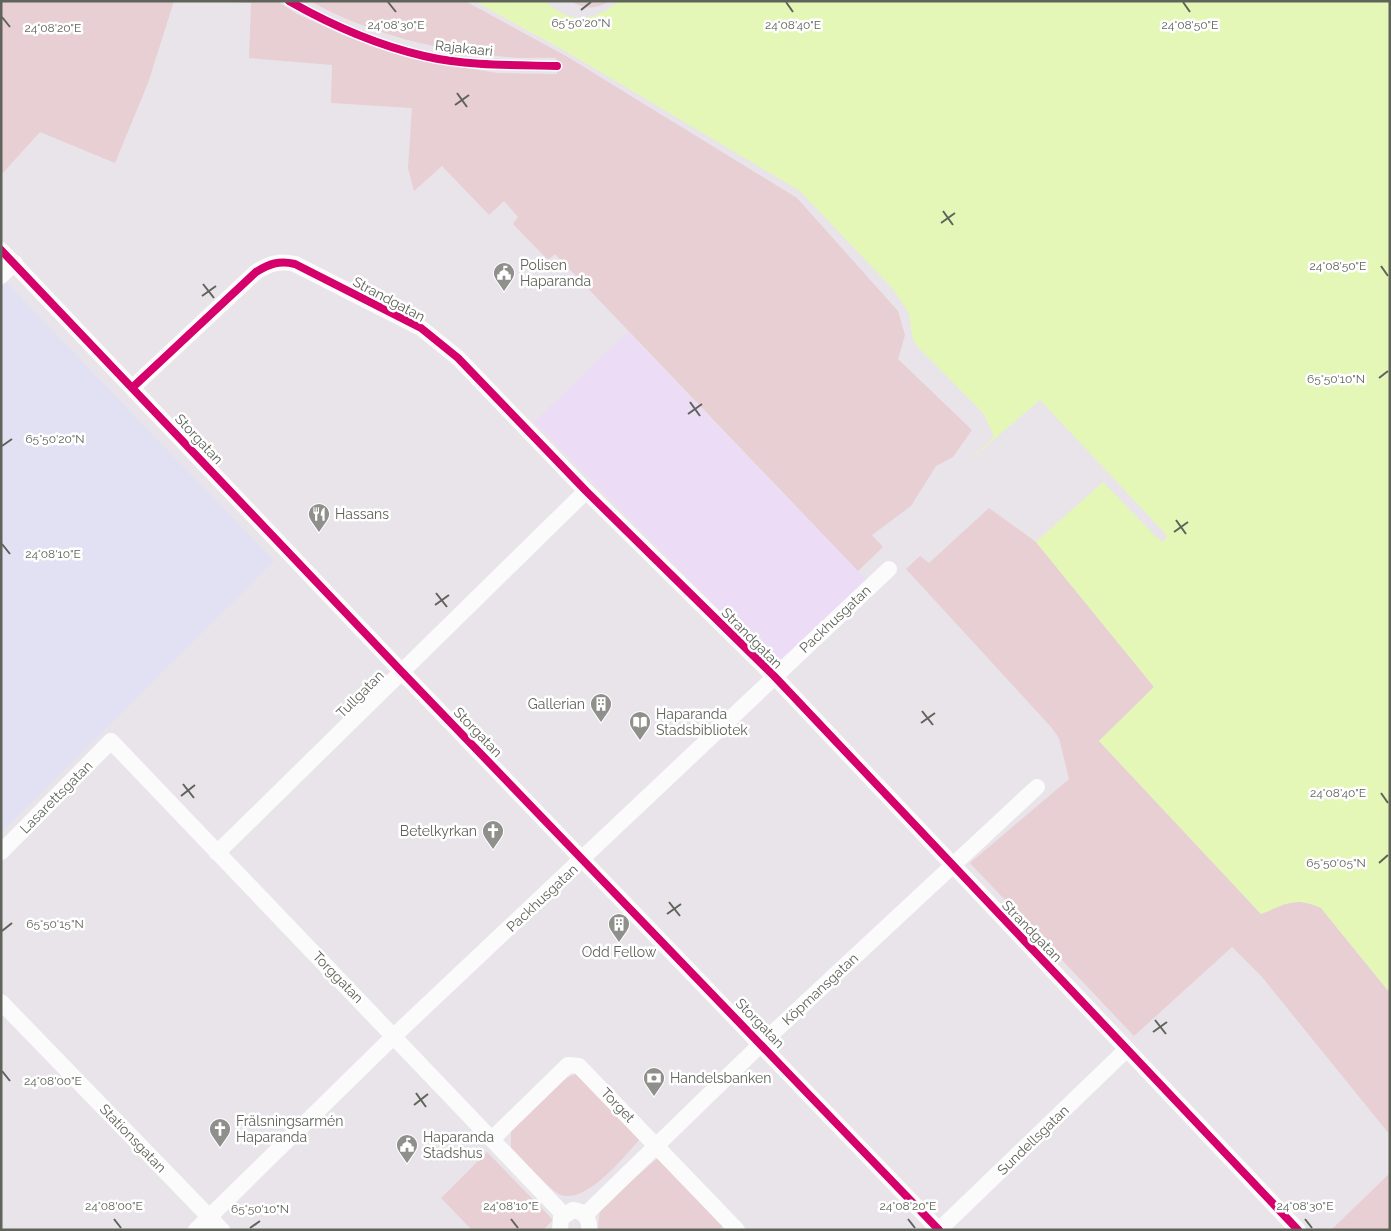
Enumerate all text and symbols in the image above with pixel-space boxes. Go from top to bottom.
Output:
text: 65°50'20"N [551,16,611,30]
text: 24°08'30"E [368,18,424,32]
text: 24°08'40"E [765,18,821,32]
text: 24°08'50"E [1162,18,1218,32]
text: 24°08'20"E [25,21,81,35]
street label: Rajakaari [434,37,494,59]
place label: Polisen Haparanda [520,257,591,289]
text: 24°08'50"E [1310,259,1366,273]
public building icon: Polisen Haparanda [492,261,516,292]
street label: Strandgatan [350,273,428,325]
text: 65°50'10"N [1307,372,1365,386]
street label: Storgatan [172,411,226,467]
text: 65°50'20"N [25,432,85,446]
restaurant icon: Hassans [307,502,331,533]
place label: Hassans [335,506,389,522]
text: 24°08'10"E [25,547,81,561]
street label: Packhusgatan [796,582,874,656]
street label: Strandgatan [718,604,786,672]
street label: Tullgatan [333,667,387,721]
building icon: Gallerian [589,692,613,723]
place label: Gallerian [528,696,585,712]
street label: Storgatan [450,704,506,760]
place label: Haparanda Stadsbibliotek [656,706,748,738]
library icon: Haparanda Stadsbibliotek [628,710,652,741]
street label: Lasarettsgatan [16,757,96,837]
text: 24°08'40"E [1310,786,1366,800]
church icon: Betelkyrkan [481,819,505,850]
place label: Betelkyrkan [400,823,477,839]
text: 65°50'05"N [1306,856,1366,870]
street label: Packhusgatan [503,861,581,935]
street label: Strandgatan [999,897,1065,965]
building icon: Odd Fellow [607,912,631,943]
text: 65°50'15"N [26,917,84,931]
place label: Odd Fellow [582,944,657,960]
street label: Torggatan [310,948,366,1006]
street label: Köpmansgatan [779,950,861,1028]
street label: Storgatan [732,995,788,1051]
bank icon: Handelsbanken [642,1066,666,1097]
place label: Handelsbanken [670,1070,771,1086]
text: 24°08'00"E [24,1074,82,1088]
street label: Torget [598,1085,638,1126]
street label: Stationsgatan [97,1101,169,1175]
street label: Sundellsgatan [994,1102,1072,1178]
place label: Frälsningsarmén Haparanda [236,1113,343,1145]
church icon: Frälsningsarmén Haparanda [208,1117,232,1148]
place label: Haparanda Stadshus [423,1129,494,1161]
public building icon: Haparanda Stadshus [395,1133,419,1164]
text: 24°08'00"E [85,1199,143,1213]
text: 24°08'10"E [483,1199,539,1213]
text: 24°08'20"E [880,1199,936,1213]
text: 24°08'30"E [1277,1199,1333,1213]
text: 65°50'10"N [231,1202,289,1216]

